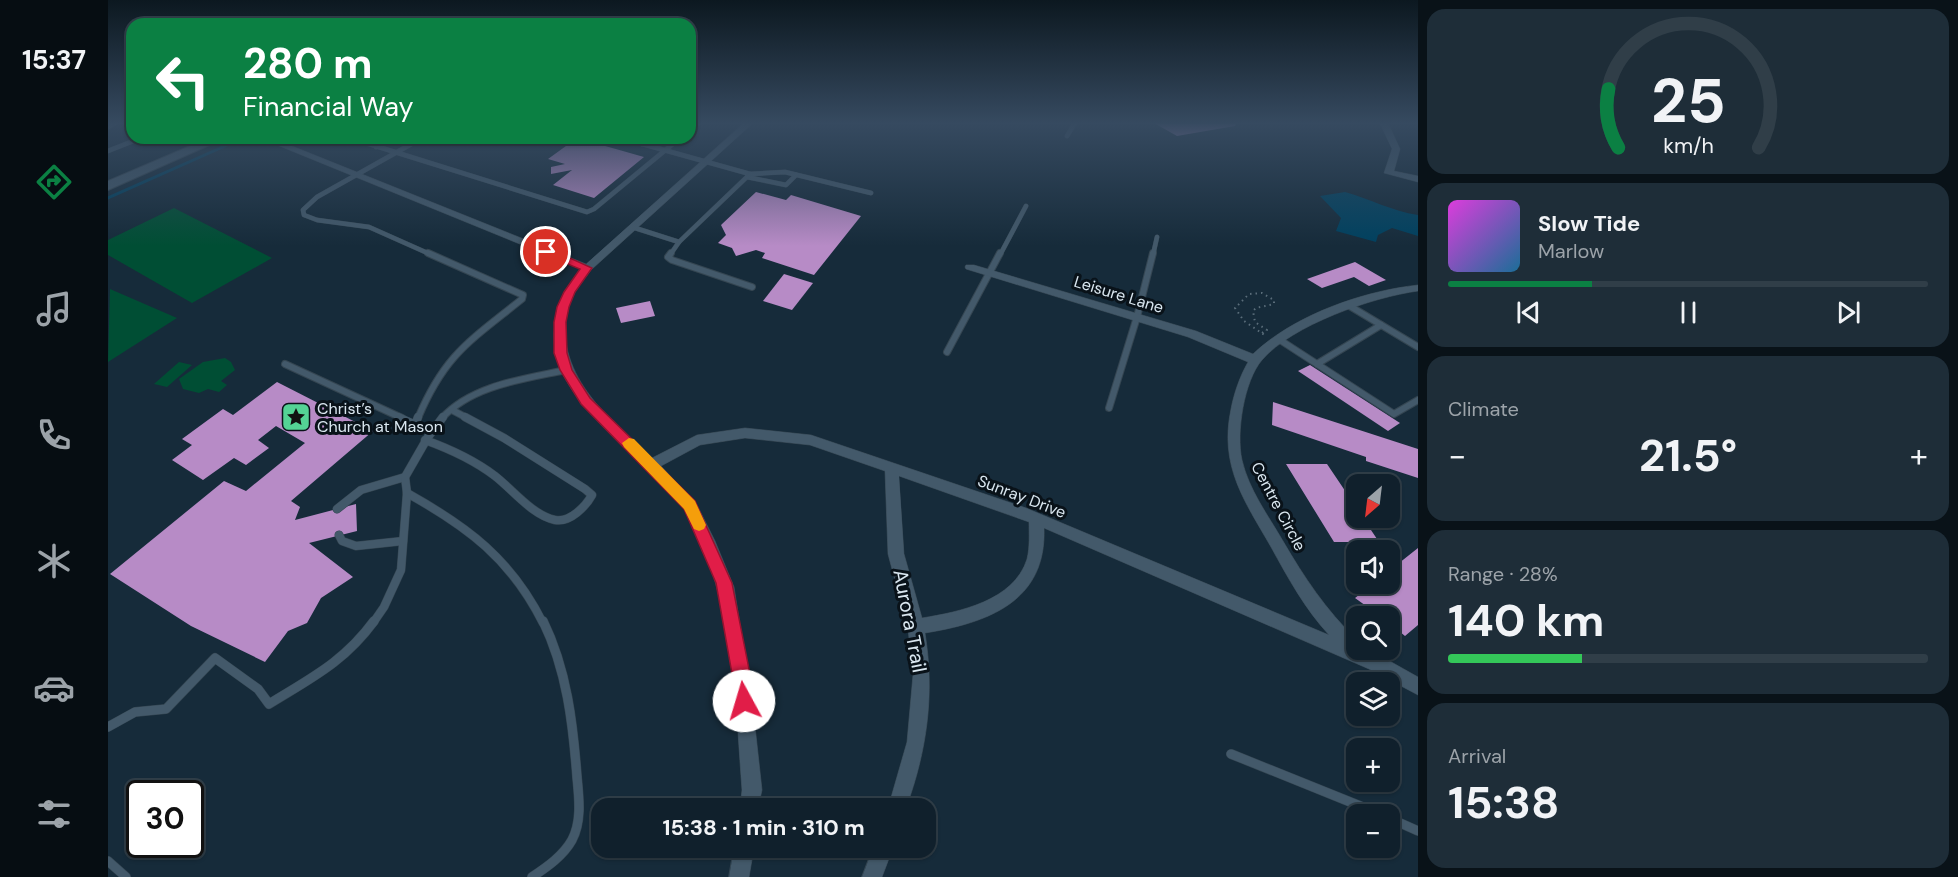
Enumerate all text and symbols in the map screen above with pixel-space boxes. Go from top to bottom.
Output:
text: 280 m [243,36,373,91]
text: 15:37 [22,42,86,77]
icon: left [144,42,222,120]
text: 25 [1651,60,1725,141]
text: Financial Way [243,89,414,124]
text: km/h [1663,133,1713,161]
icon: directions [33,161,75,203]
text: Slow Tide [1538,209,1640,238]
pin [520,226,571,277]
icon: arrive [529,235,562,268]
text: Marlow [1538,238,1604,264]
street label: Leisure Lane [1072,271,1166,318]
icon: music [33,288,75,330]
icon: previous [1512,296,1545,329]
icon: pause [1672,296,1705,329]
icon: next [1832,296,1865,329]
text: Climate [1448,396,1519,422]
place label: Christ’s Church at Mason [317,398,443,437]
place icon: Christ’s Church at Mason [280,401,312,433]
icon: phone [33,414,75,456]
text: 21.5° [1639,426,1737,485]
text: − [1448,434,1466,477]
text: + [1910,434,1928,477]
street label: Centre Circle [1246,458,1311,554]
street label: Sunray Drive [975,470,1069,523]
north arrow [1346,474,1400,528]
map controls [1346,474,1400,858]
icon: climate [33,540,75,582]
button: sound [1346,540,1400,594]
text: Range · 28% [1448,561,1558,587]
street label: Aurora Trail [887,567,933,675]
text: 140 km [1448,591,1604,650]
button: search [1346,606,1400,660]
icon: car [33,667,75,709]
position arrow [712,669,776,733]
button: layers [1346,672,1400,726]
button: + [1346,738,1400,792]
text: Arrival [1448,743,1506,769]
text: 15:38 [1448,773,1559,832]
speed limit sign: 30 [126,780,204,858]
icon: filters [33,793,75,835]
button: − [1346,804,1400,858]
text: 15:38 · 1 min · 310 m [662,813,865,842]

